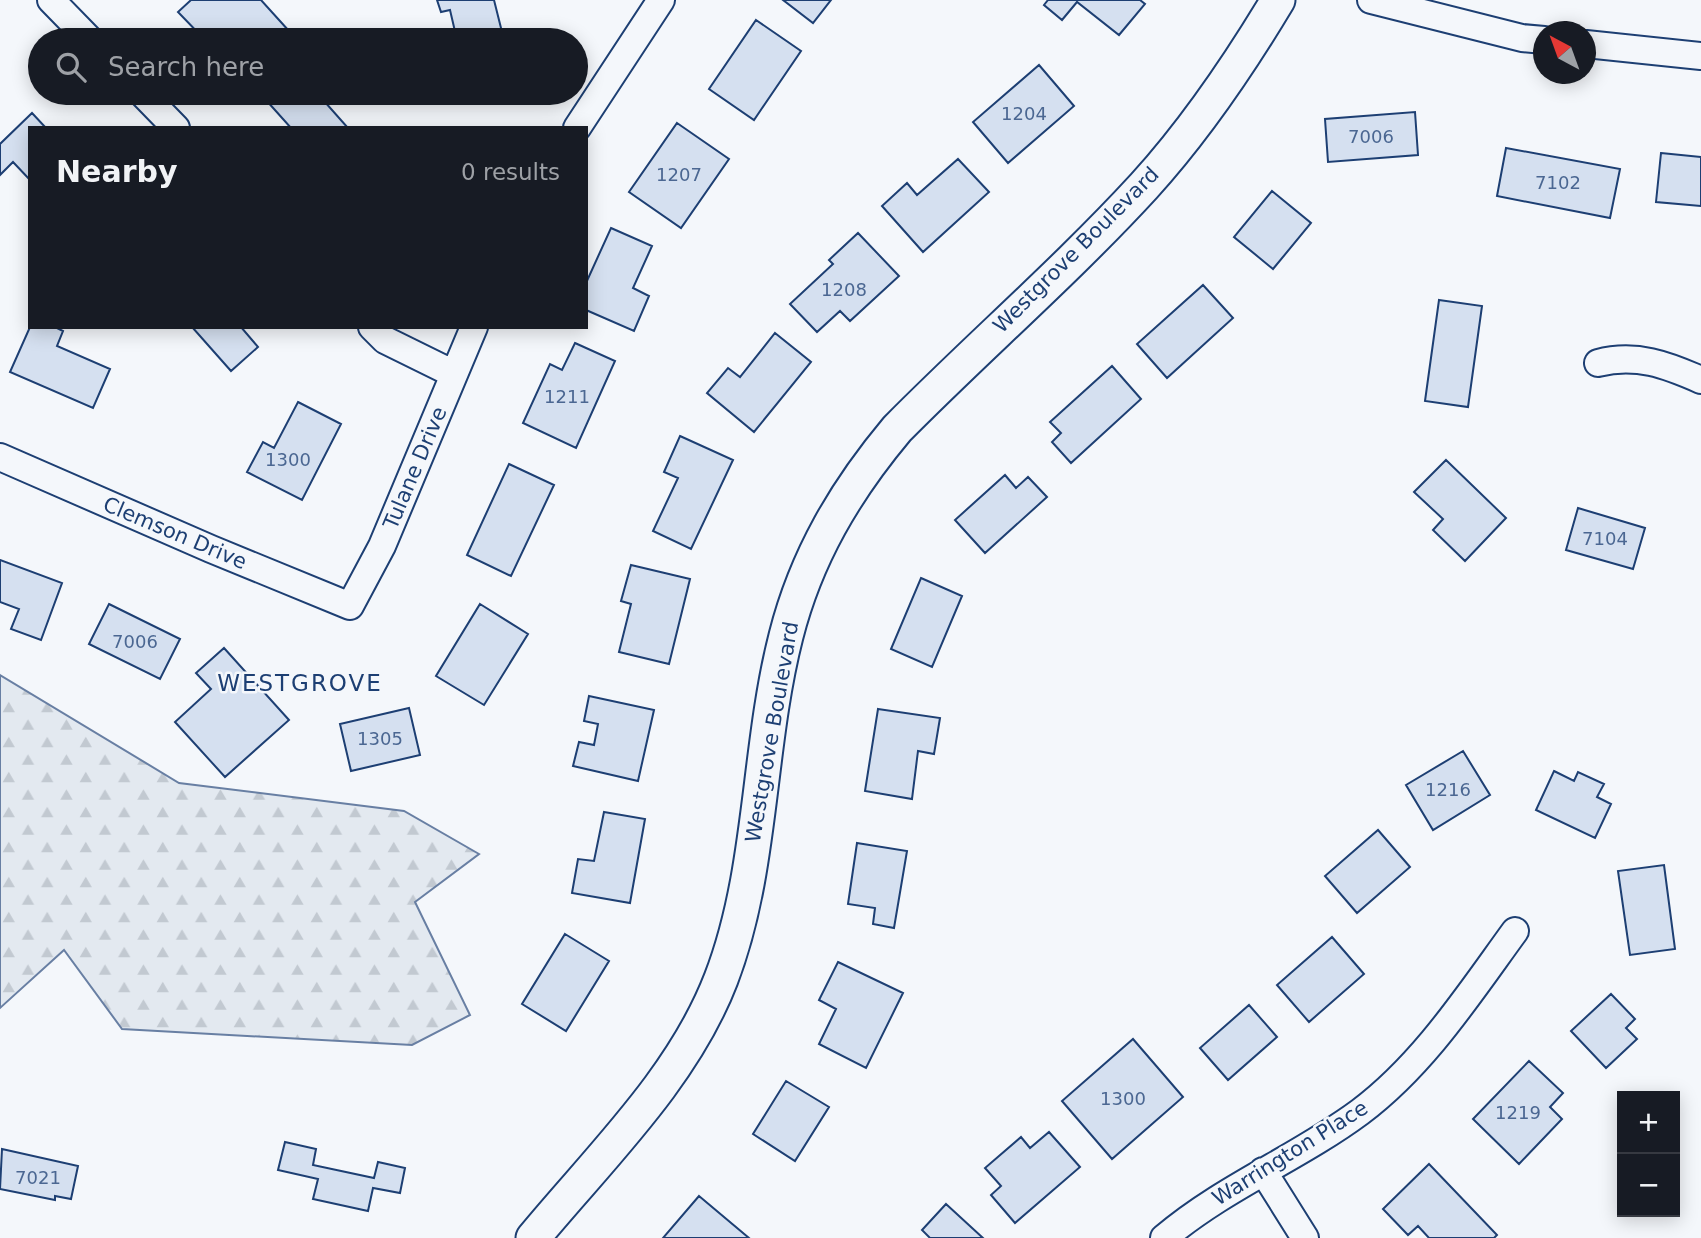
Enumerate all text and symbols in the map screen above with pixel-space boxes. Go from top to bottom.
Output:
north arrow [1533,21,1596,84]
search box [28,28,588,105]
icon: search [52,48,90,86]
text: Search here [108,52,264,82]
house number: 1204 [1001,103,1047,124]
house number: 7006 [1348,126,1394,147]
text: Nearby [56,154,178,189]
text: 0 results [461,159,560,185]
street label: Westgrove Boulevard [988,162,1164,338]
house number: 1207 [656,164,702,185]
house number: 7102 [1535,172,1581,193]
house number: 1208 [821,279,867,300]
house number: 1211 [544,386,590,407]
street label: Tulane Drive [378,403,452,534]
house number: 1300 [265,449,311,470]
street label: Clemson Drive [100,492,250,574]
house number: 7104 [1582,528,1628,549]
street label: Westgrove Boulevard [741,620,803,844]
house number: 7006 [112,631,158,652]
district label: WESTGROVE [217,670,383,696]
house number: 1305 [357,728,403,749]
house number: 1216 [1425,779,1471,800]
house number: 1300 [1100,1088,1146,1109]
map controls [1617,1091,1680,1217]
button: + [1617,1091,1680,1154]
street label: Warrington Place [1208,1096,1372,1210]
house number: 1219 [1495,1102,1541,1123]
button: − [1617,1154,1680,1217]
house number: 7021 [15,1167,61,1188]

